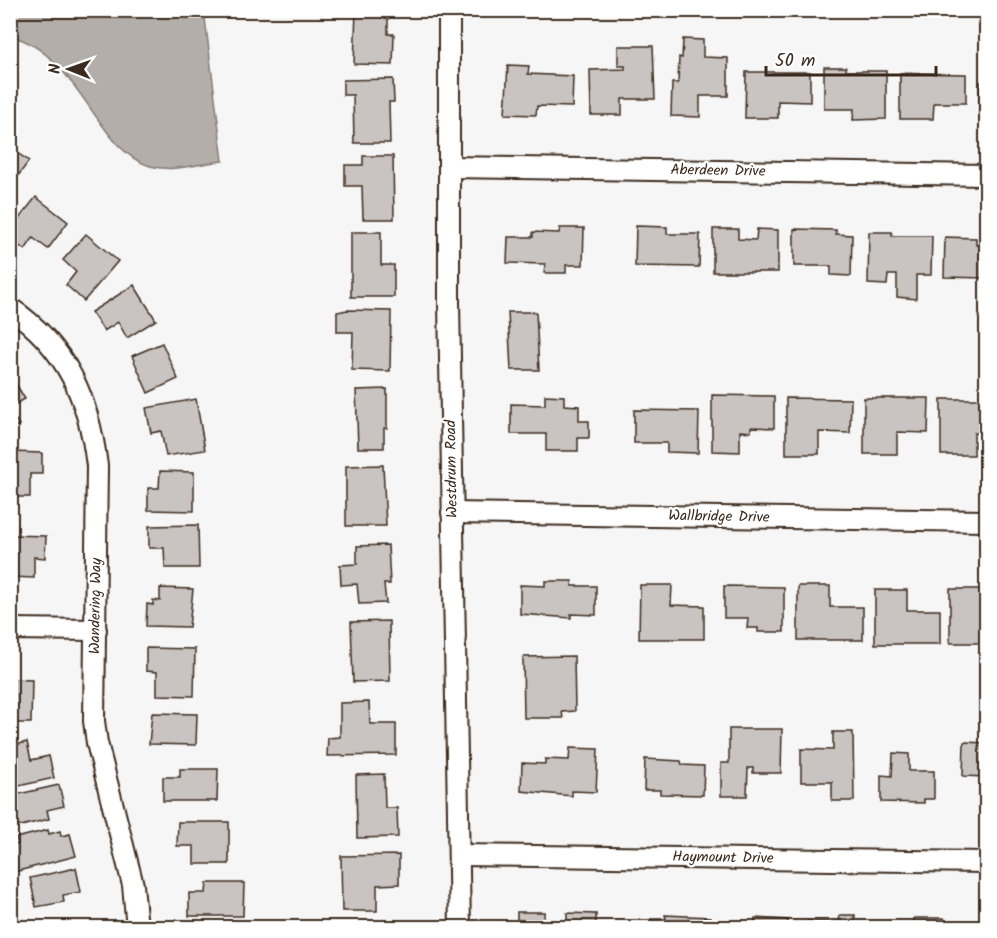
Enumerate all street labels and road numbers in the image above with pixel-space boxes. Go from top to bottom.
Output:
street label: Aberdeen Drive [670,158,766,184]
street label: Westdrum Road [439,419,465,518]
street label: Wallbridge Drive [668,504,770,530]
street label: Wandering Way [83,557,109,654]
street label: Haymount Drive [672,845,774,871]

